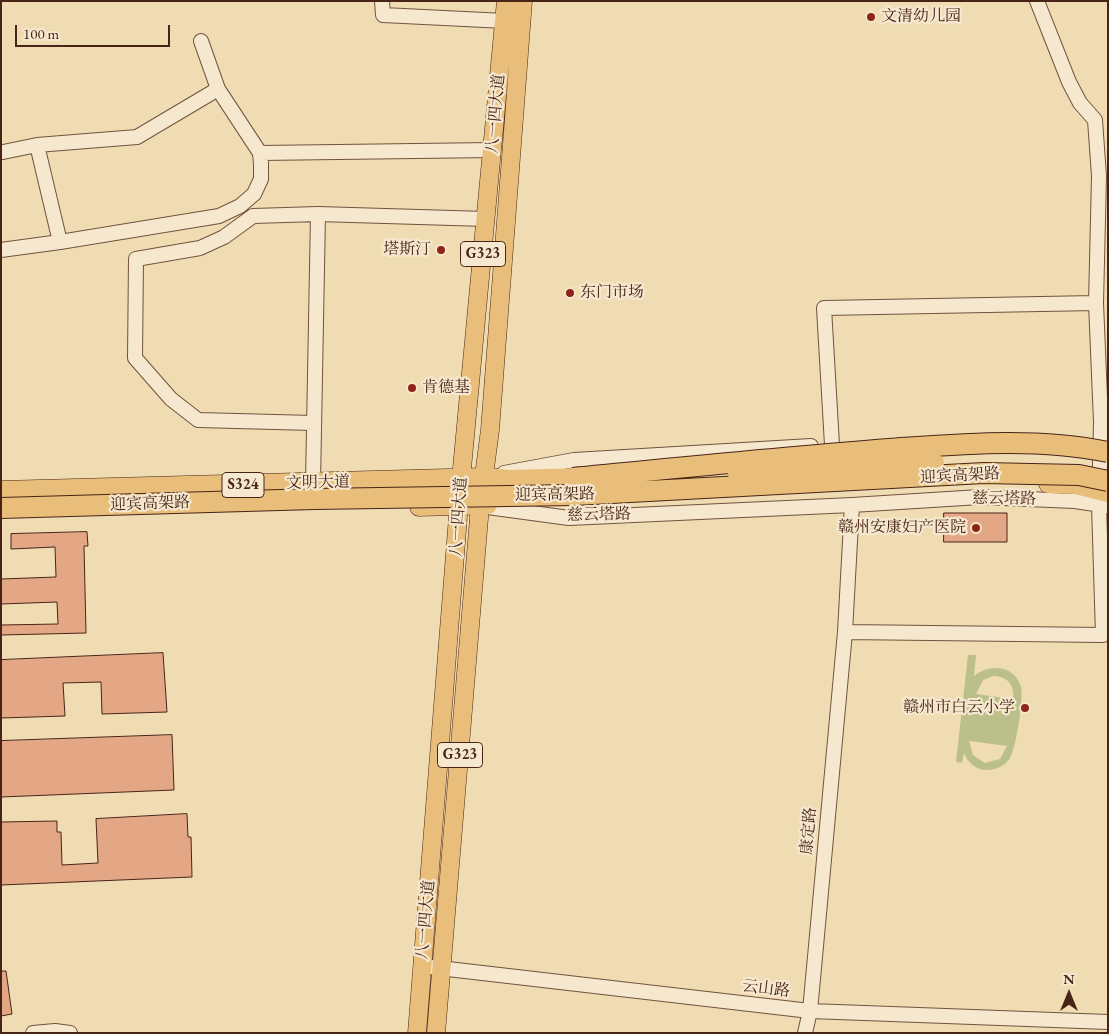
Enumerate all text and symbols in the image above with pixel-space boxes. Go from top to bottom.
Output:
place label: 文清幼儿园 [881,7,961,27]
marker: 文清幼儿园 [865,11,877,23]
scale bar [18,15,172,47]
text: 100 m [23,24,59,43]
street label: 八一四大道 [483,73,509,155]
place label: 塔斯汀 [383,240,431,260]
road number: G323 [460,242,506,266]
marker: 塔斯汀 [435,244,447,256]
place label: 东门市场 [580,283,644,303]
marker: 东门市场 [564,287,576,299]
place label: 肯德基 [422,378,470,398]
marker: 肯德基 [406,382,418,394]
street label: 迎宾高架路 [920,464,1000,488]
road number: S324 [222,472,264,498]
street label: 文明大道 [286,473,350,493]
street label: 八一四大道 [447,476,471,558]
street label: 迎宾高架路 [515,485,595,505]
street label: 慈云塔路 [972,489,1036,509]
street label: 迎宾高架路 [110,493,190,515]
street label: 慈云塔路 [567,505,631,525]
place label: 赣州安康妇产医院 [838,518,966,538]
marker: 赣州安康妇产医院 [970,522,982,534]
place label: 赣州市白云小学 [903,698,1015,718]
marker: 赣州市白云小学 [1019,702,1031,714]
road number: G323 [438,742,482,768]
street label: 康定路 [797,806,821,856]
street label: 八一四大道 [413,879,439,961]
north arrow [1044,969,1094,1019]
text: N [1063,970,1075,988]
street label: 云山路 [741,977,791,1001]

